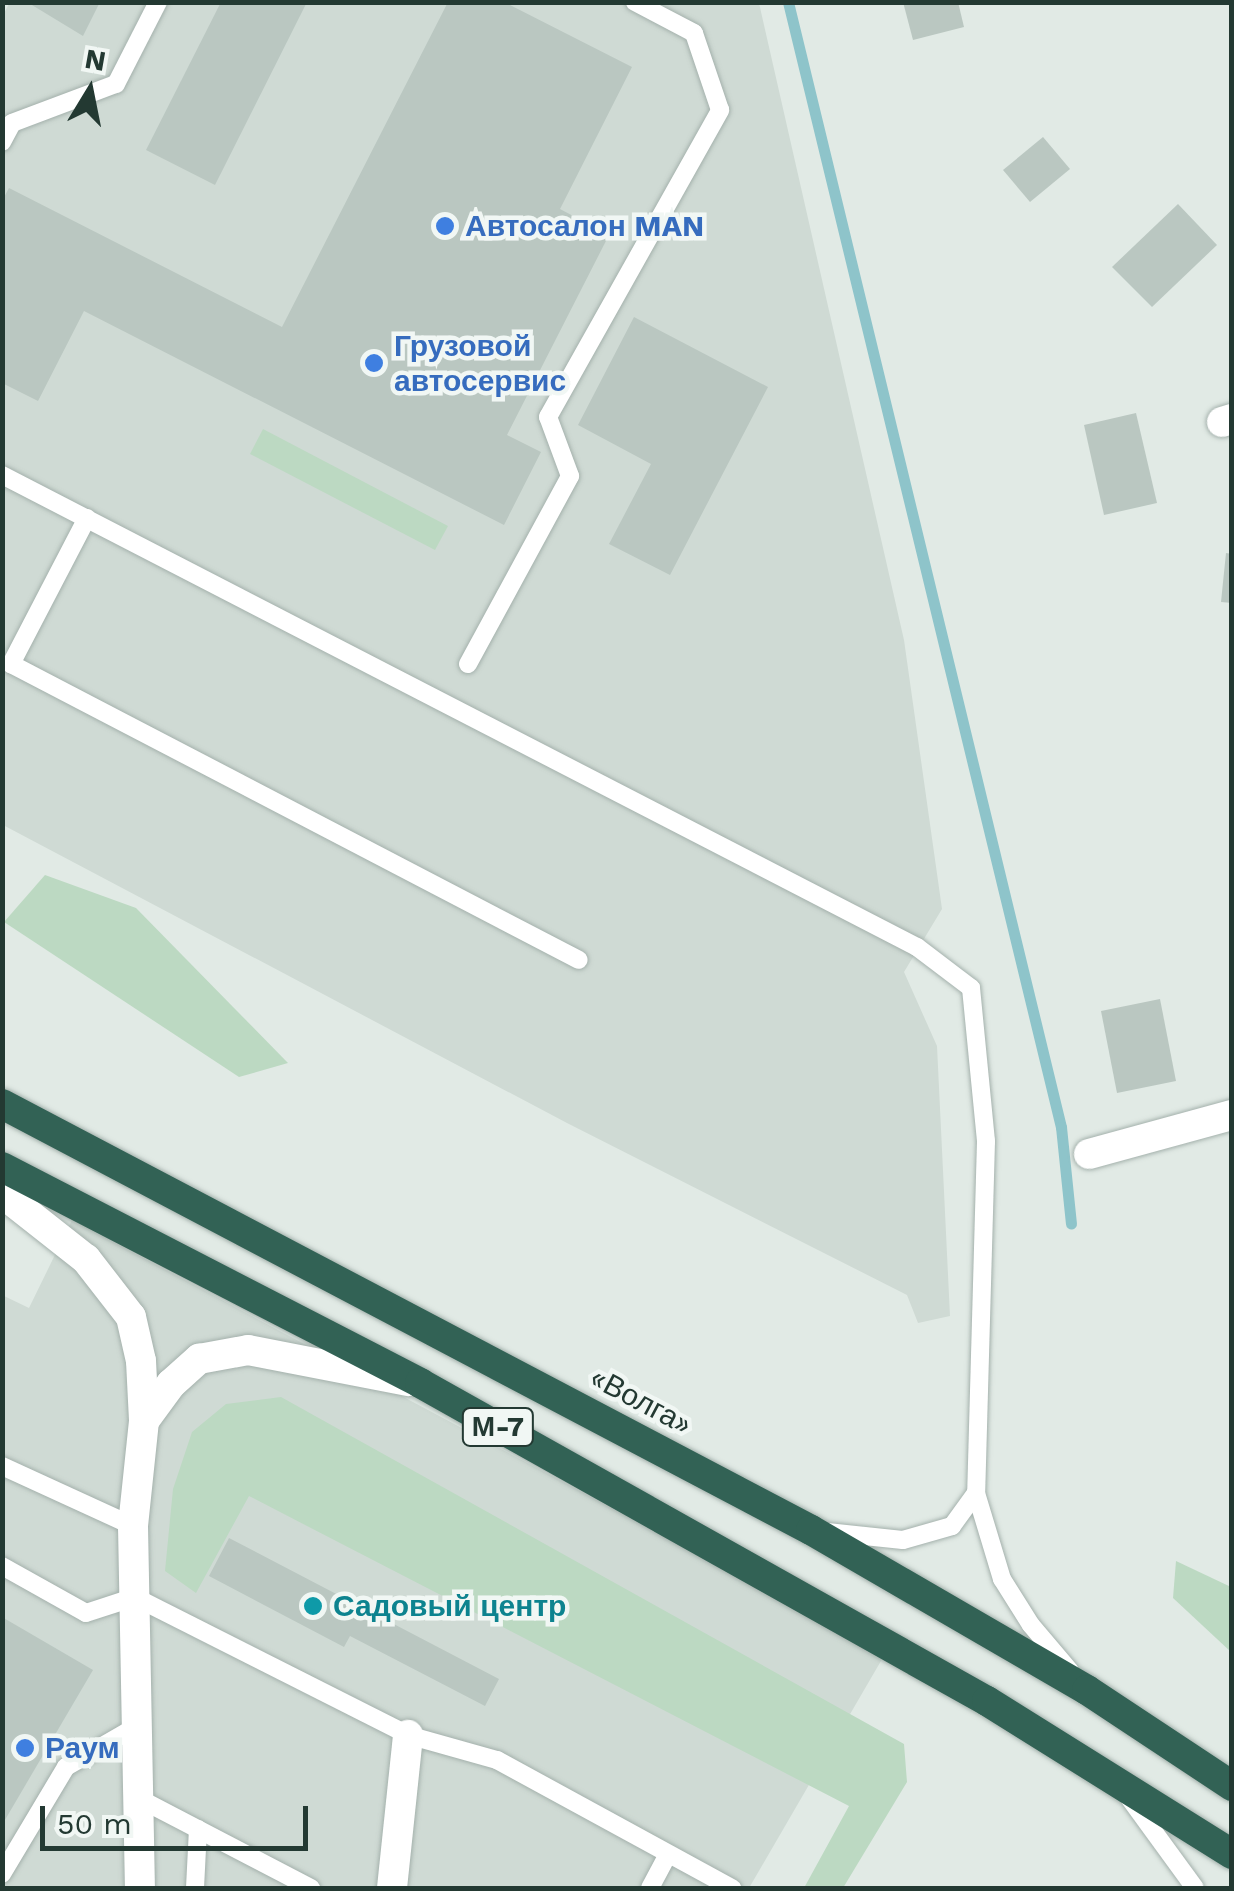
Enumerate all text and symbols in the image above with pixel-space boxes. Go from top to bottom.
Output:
north arrow [40,40,140,140]
text: N [82,42,108,78]
place label: Автосалон MAN [465,208,704,244]
marker: Автосалон MAN [434,215,456,237]
place label: Грузовой автосервис [394,328,566,398]
marker: Грузовой автосервис [363,352,385,374]
street label: «Волга» [584,1359,698,1443]
road number: М-7 [460,1404,536,1450]
place label: Садовый центр [333,1588,566,1624]
marker: Садовый центр [302,1595,324,1617]
place label: Раум [45,1730,120,1766]
marker: Раум [14,1737,36,1759]
scale bar [45,1786,312,1848]
text: 50 m [57,1806,132,1841]

